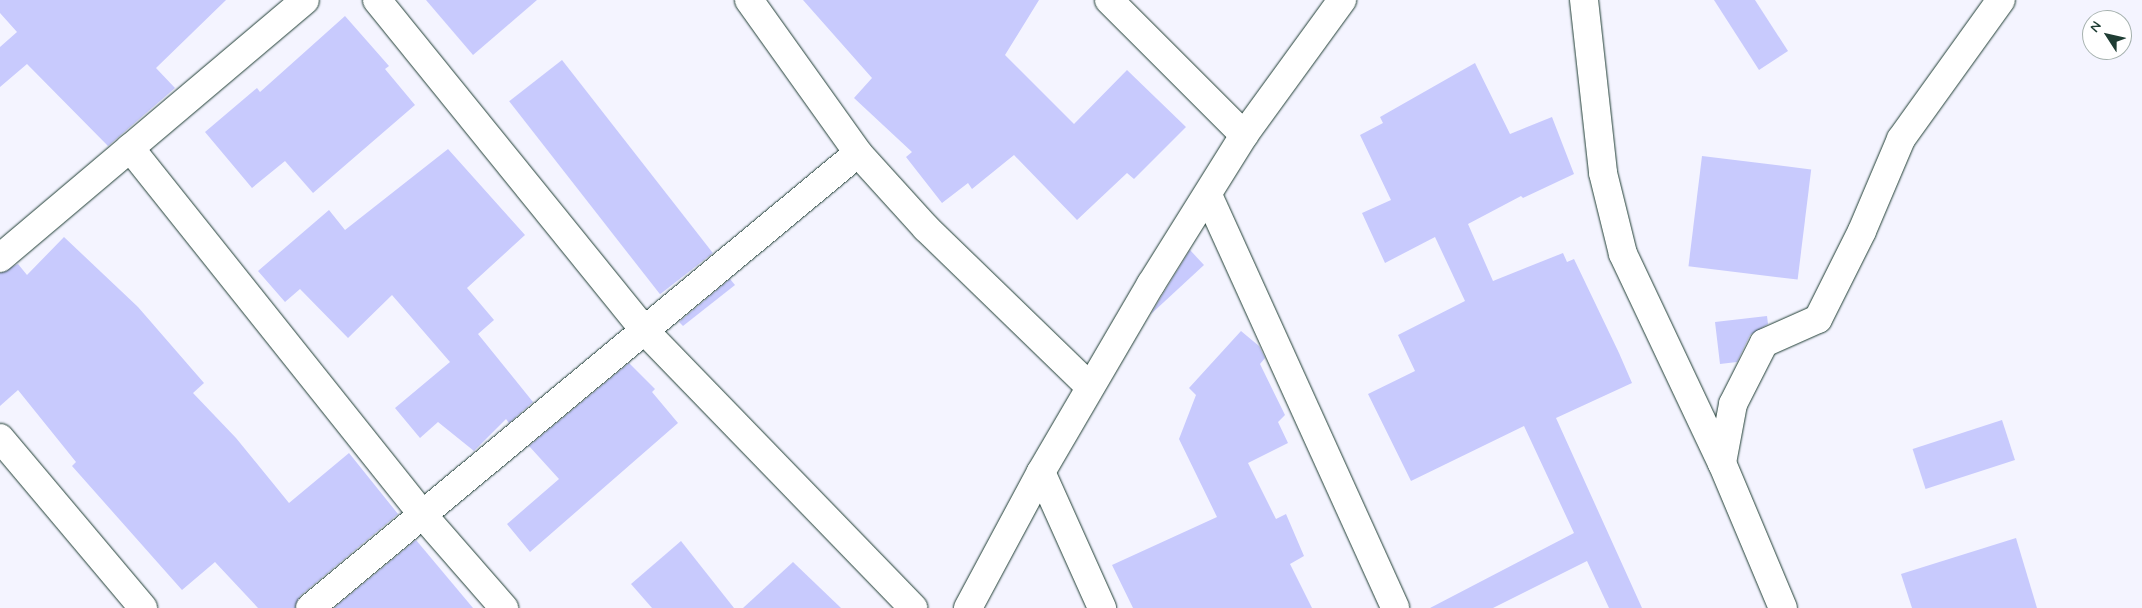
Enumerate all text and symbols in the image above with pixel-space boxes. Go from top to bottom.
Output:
north arrow [2082,10,2132,60]
text: N [2085,18,2106,36]

